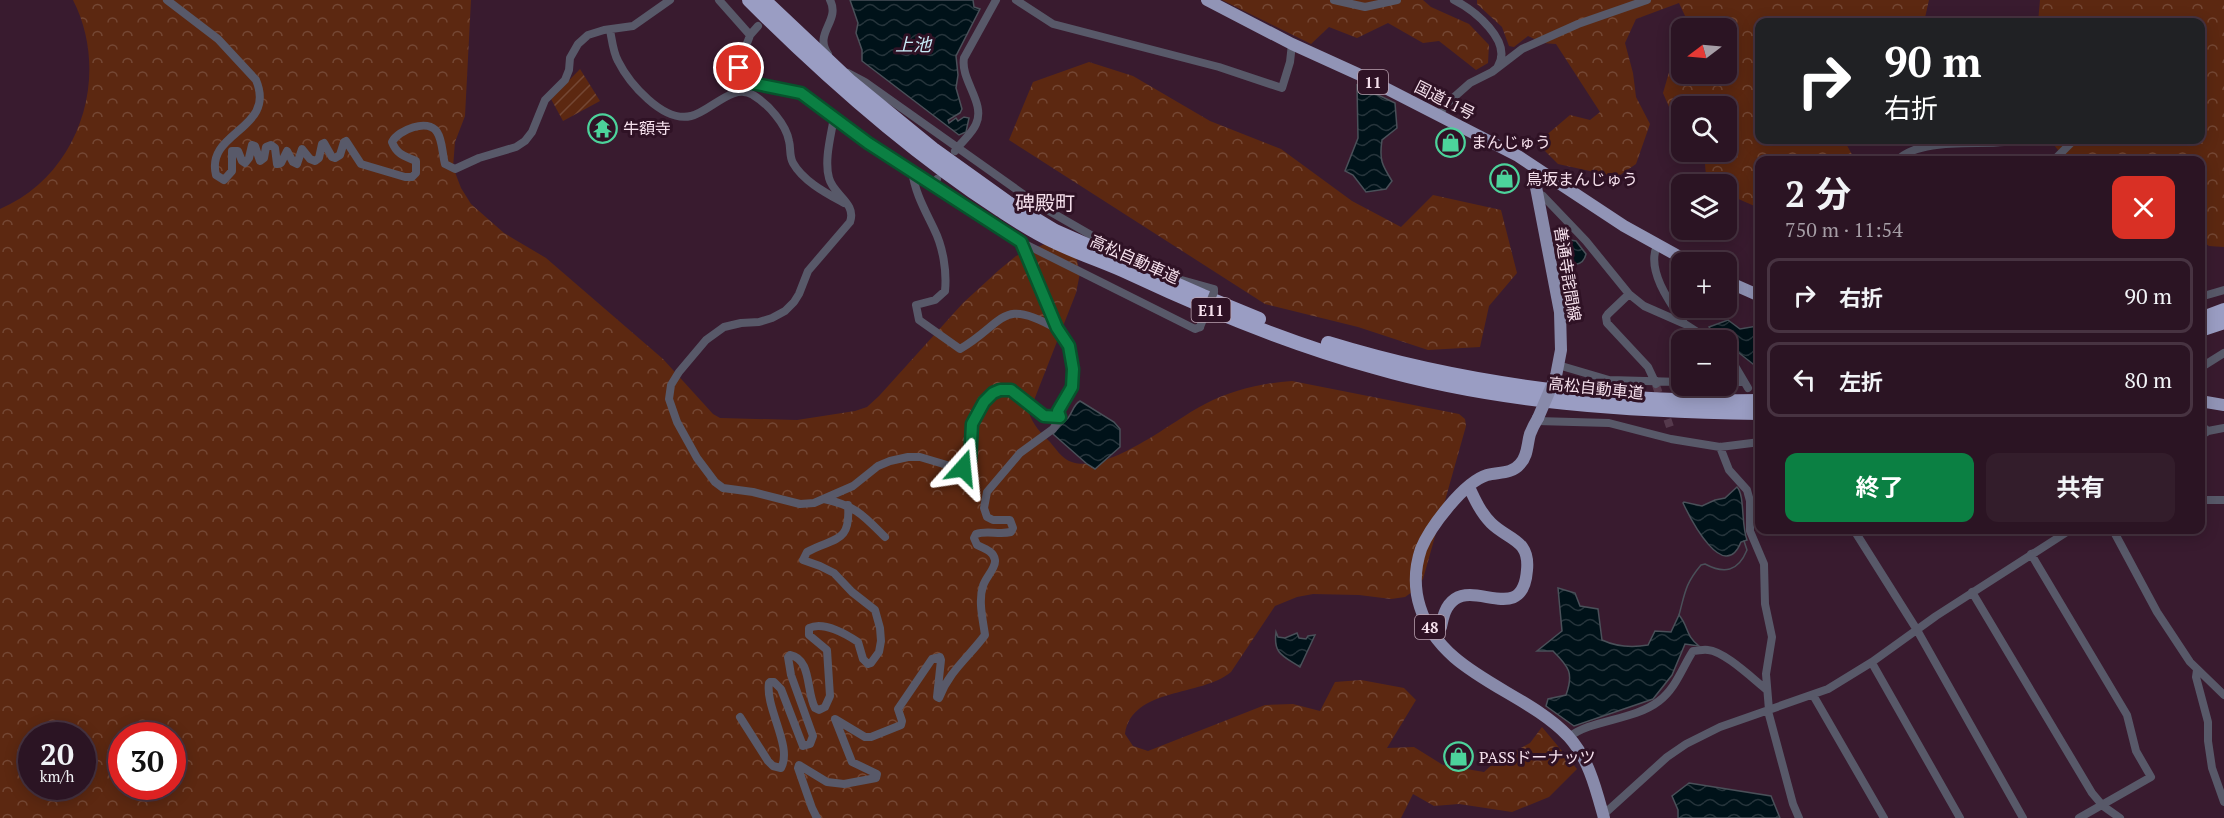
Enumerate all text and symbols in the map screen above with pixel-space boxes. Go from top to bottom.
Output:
north arrow [1671,18,1737,84]
map controls [1671,18,1737,396]
water label: 上池 [895,32,933,56]
text: 90 m [1884,33,1982,89]
pin [713,42,764,93]
icon: right [1785,42,1863,120]
icon: arrive [722,51,755,84]
road number: 11 [1358,70,1388,94]
street label: 国道11号 [1411,75,1479,125]
text: 右折 [1884,90,1938,126]
button: search [1671,96,1737,162]
temple icon: 牛額寺 [586,112,618,144]
place label: 牛額寺 [623,117,671,139]
shop icon: まんじゅう [1434,126,1466,158]
place label: まんじゅう [1471,131,1551,153]
shop icon: 鳥坂まんじゅう [1489,163,1521,195]
place label: 鳥坂まんじゅう [1526,168,1638,190]
text: 2 分 [1785,170,1851,217]
button: layers [1671,174,1737,240]
button: close [2112,176,2175,239]
district label: 碑殿町 [1015,189,1075,216]
text: 750 m · 11:54 [1785,216,1903,243]
street label: 善通寺詫間線 [1550,225,1586,323]
street label: 高松自動車道 [1087,229,1183,289]
button: + [1671,252,1737,318]
icon: right [1788,279,1821,312]
text: 90 m [2124,281,2172,310]
text: 右折 [1839,283,1883,312]
road number: E11 [1192,298,1230,322]
button: − [1671,330,1737,396]
icon: left [1788,363,1821,396]
text: 80 m [2124,365,2172,394]
text: 左折 [1839,367,1883,396]
street label: 高松自動車道 [1547,372,1645,404]
position arrow [931,436,995,500]
button: 終了 [1785,453,1974,522]
button: 共有 [1986,453,2175,522]
road number: 48 [1415,615,1445,639]
speed limit sign: 30 [108,722,186,800]
text: 20 [40,734,74,774]
shop icon: PASSドーナッツ [1442,741,1474,773]
place label: PASSドーナッツ [1479,746,1595,768]
text: km/h [40,766,74,786]

